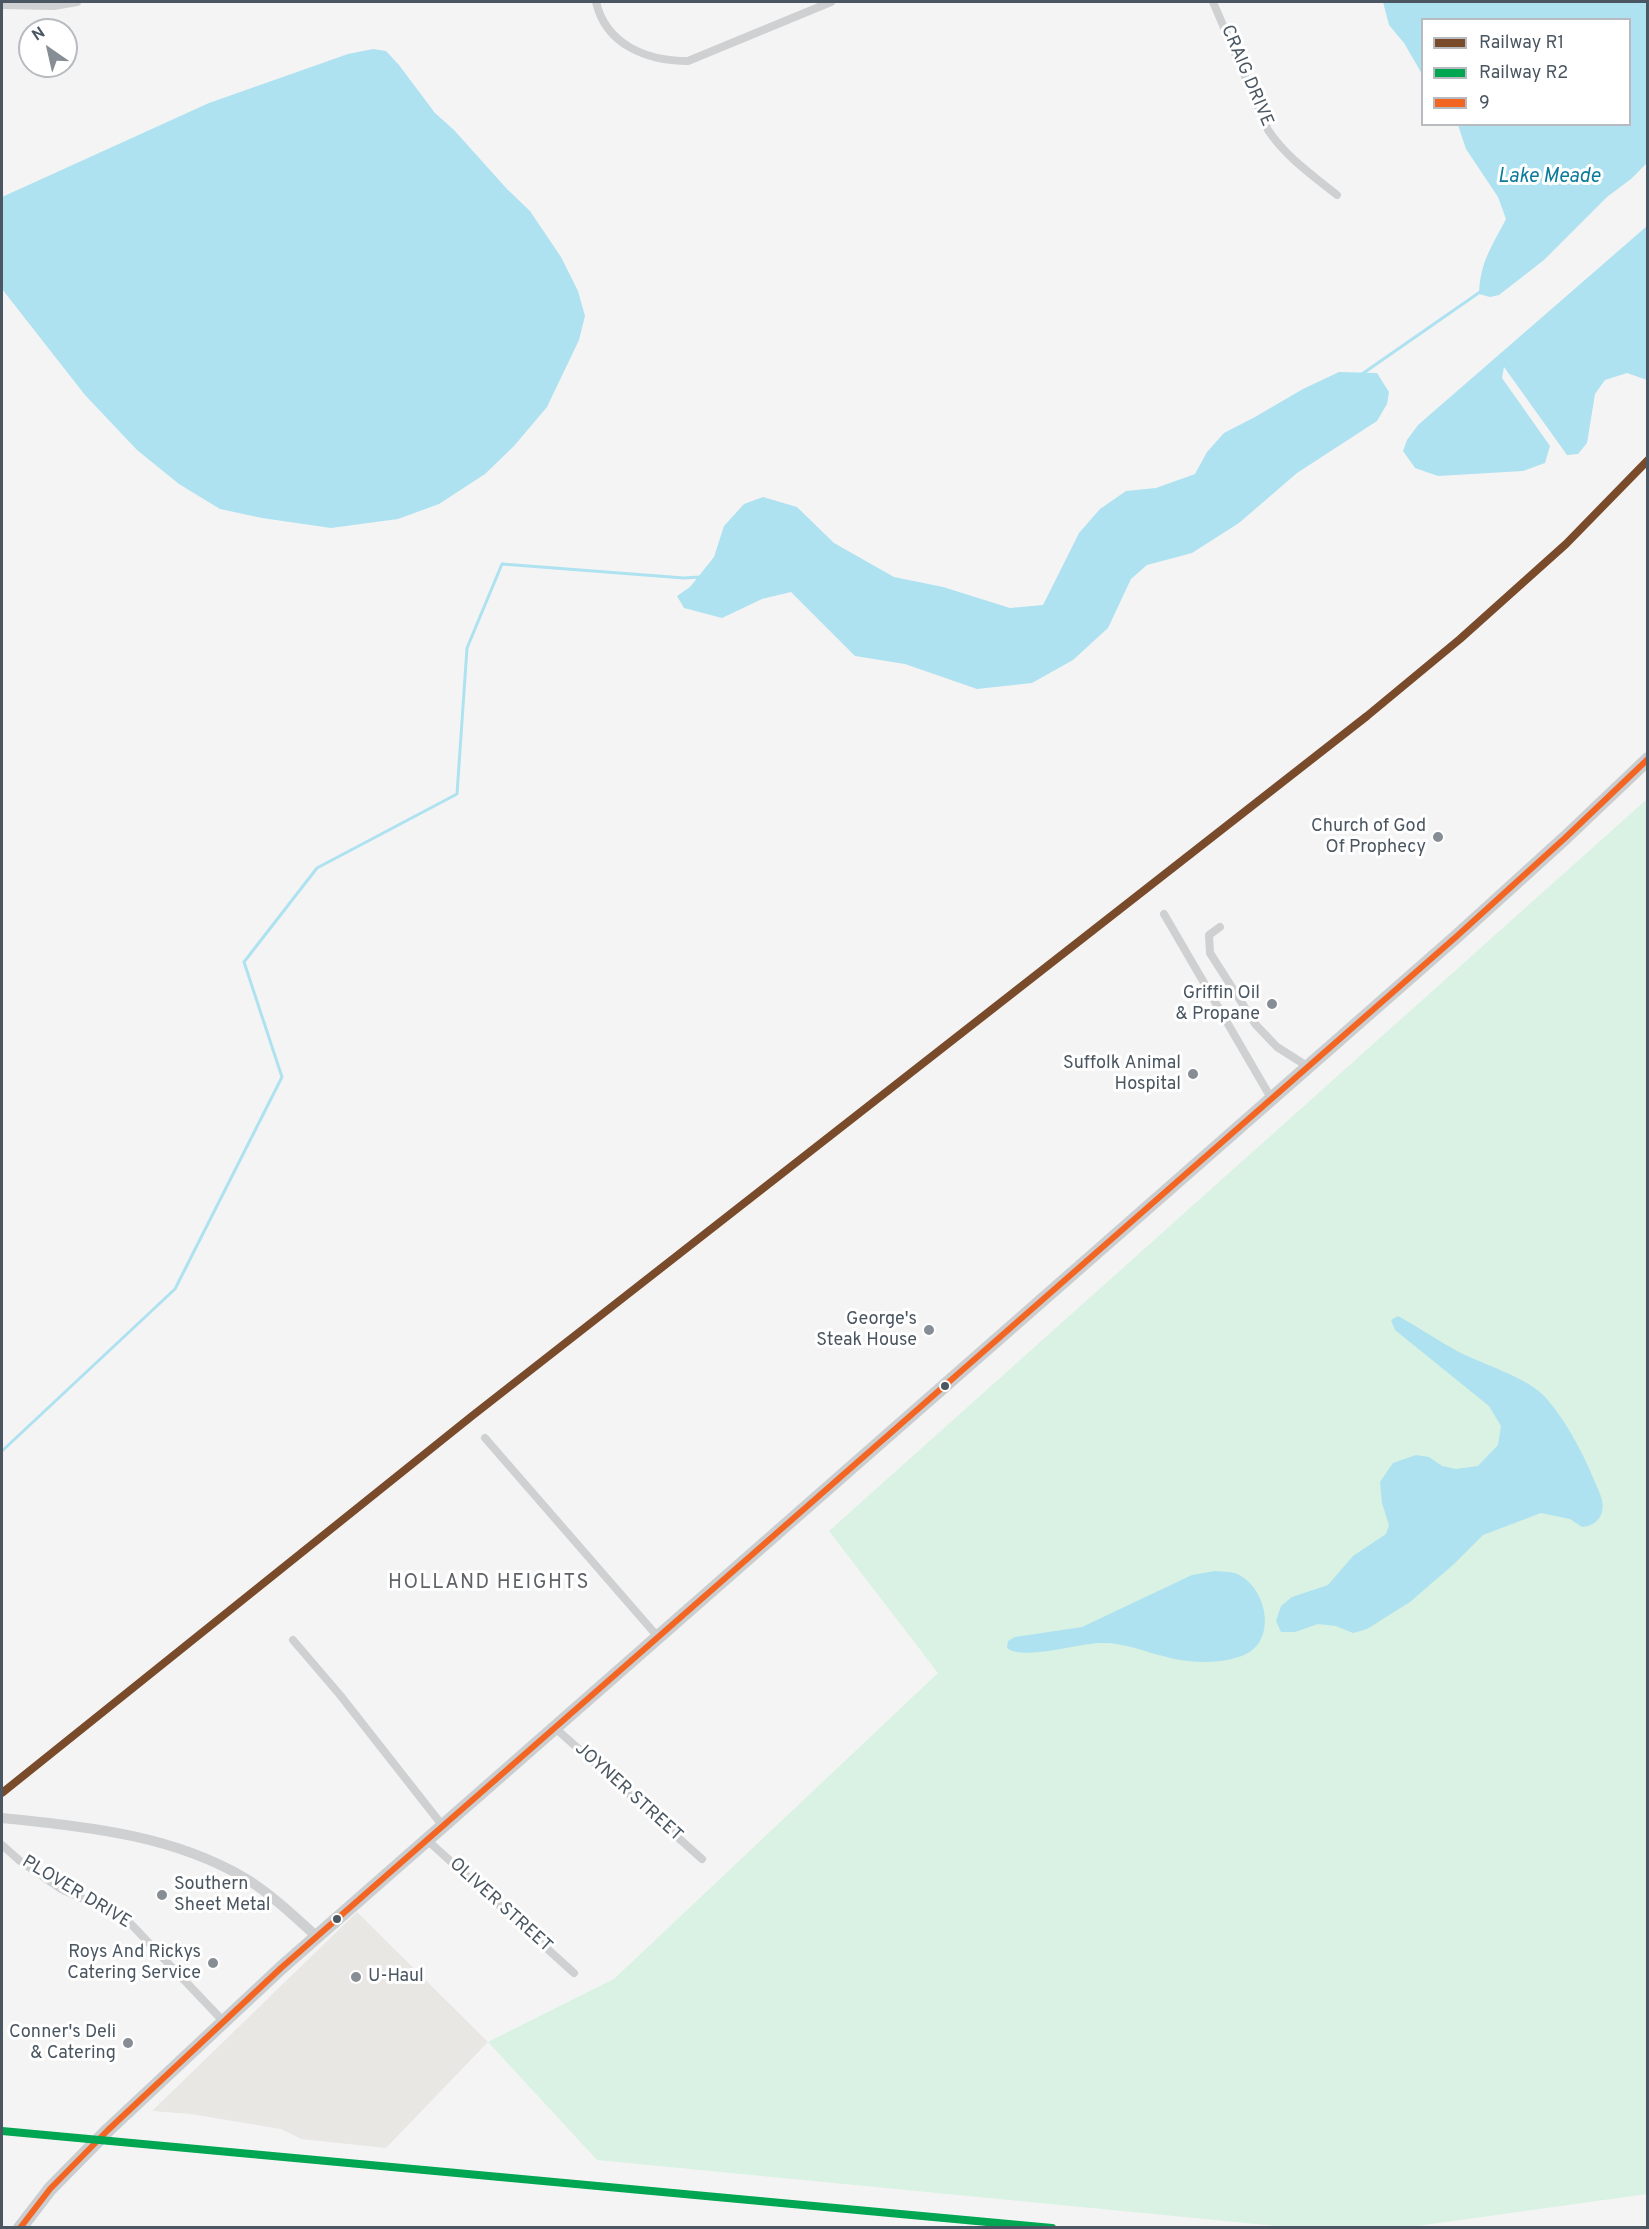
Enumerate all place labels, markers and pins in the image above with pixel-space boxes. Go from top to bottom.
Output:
place label: Church of God Of Prophecy [1311,816,1426,858]
marker: Church of God Of Prophecy [1431,830,1445,844]
place label: Griffin Oil & Propane [1176,983,1260,1026]
marker: Griffin Oil & Propane [1265,997,1279,1011]
place label: Suffolk Animal Hospital [1063,1053,1181,1096]
marker: Suffolk Animal Hospital [1186,1067,1200,1081]
place label: George's Steak House [816,1309,917,1352]
marker: George's Steak House [922,1323,936,1337]
unlabelled marker [939,1380,951,1392]
place label: Southern Sheet Metal [174,1874,271,1916]
marker: Southern Sheet Metal [155,1888,169,1902]
unlabelled marker [331,1913,343,1925]
place label: Roys And Rickys Catering Service [67,1942,201,1984]
marker: Roys And Rickys Catering Service [206,1956,220,1970]
place label: U-Haul [368,1966,424,1988]
marker: U-Haul [349,1970,363,1984]
place label: Conner's Deli & Catering [9,2022,116,2064]
marker: Conner's Deli & Catering [121,2036,135,2050]

